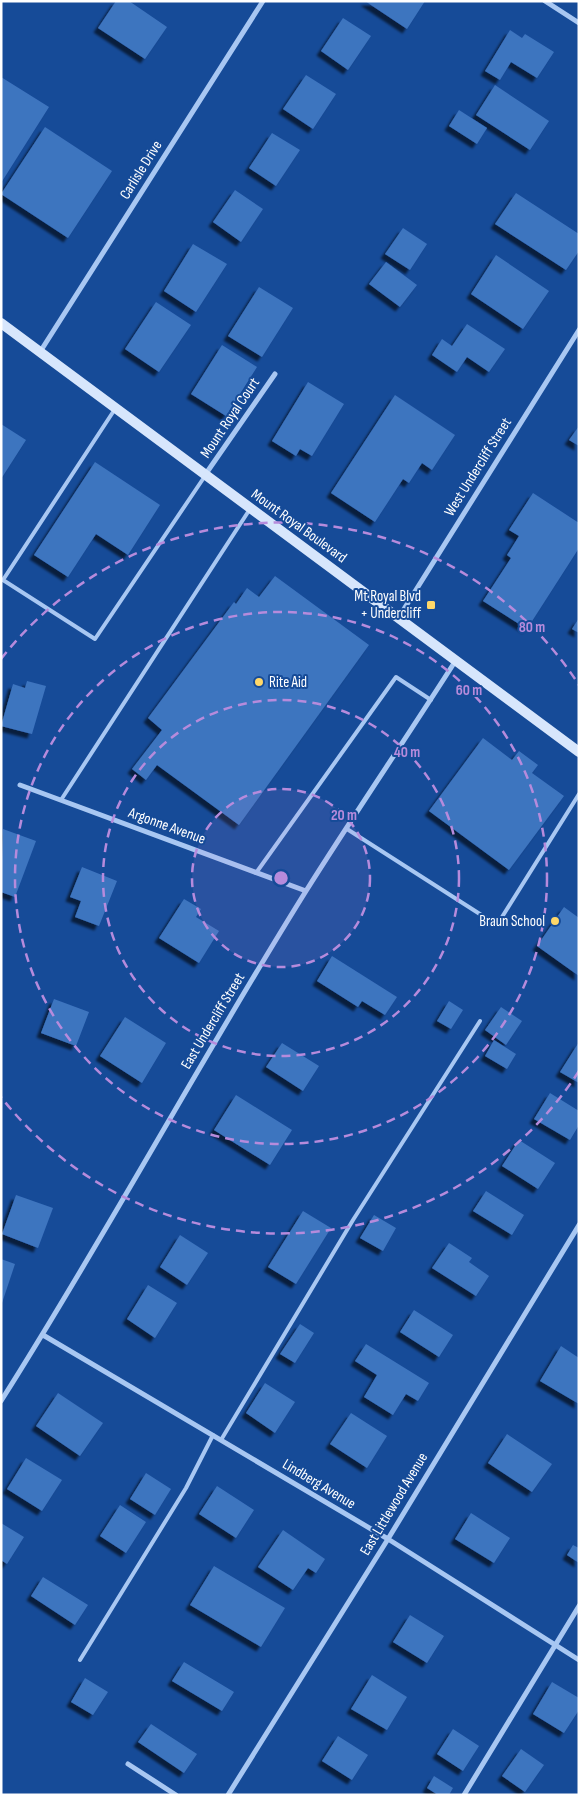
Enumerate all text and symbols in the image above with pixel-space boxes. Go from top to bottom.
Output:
street label: Carlisle Drive [116,137,166,203]
street label: Mount Royal Court [196,374,264,462]
street label: West Undercliff Street [440,414,516,520]
street label: Mount Royal Boulevard [247,485,351,567]
place label: Mt Royal Blvd + Undercliff [354,587,421,623]
marker: Mt Royal Blvd + Undercliff [425,599,437,611]
text: 80 m [519,618,545,637]
place label: Rite Aid [269,673,307,692]
marker: Rite Aid [253,676,265,688]
text: 60 m [456,681,482,700]
text: 40 m [394,743,420,762]
street label: Argonne Avenue [125,803,208,849]
text: 20 m [331,806,357,825]
centre of rings [272,869,290,887]
place label: Braun School [479,912,545,931]
marker: Braun School [549,915,561,927]
street label: East Undercliff Street [177,969,249,1073]
street label: East Littlewood Avenue [356,1449,432,1559]
street label: Lindberg Avenue [279,1455,359,1513]

